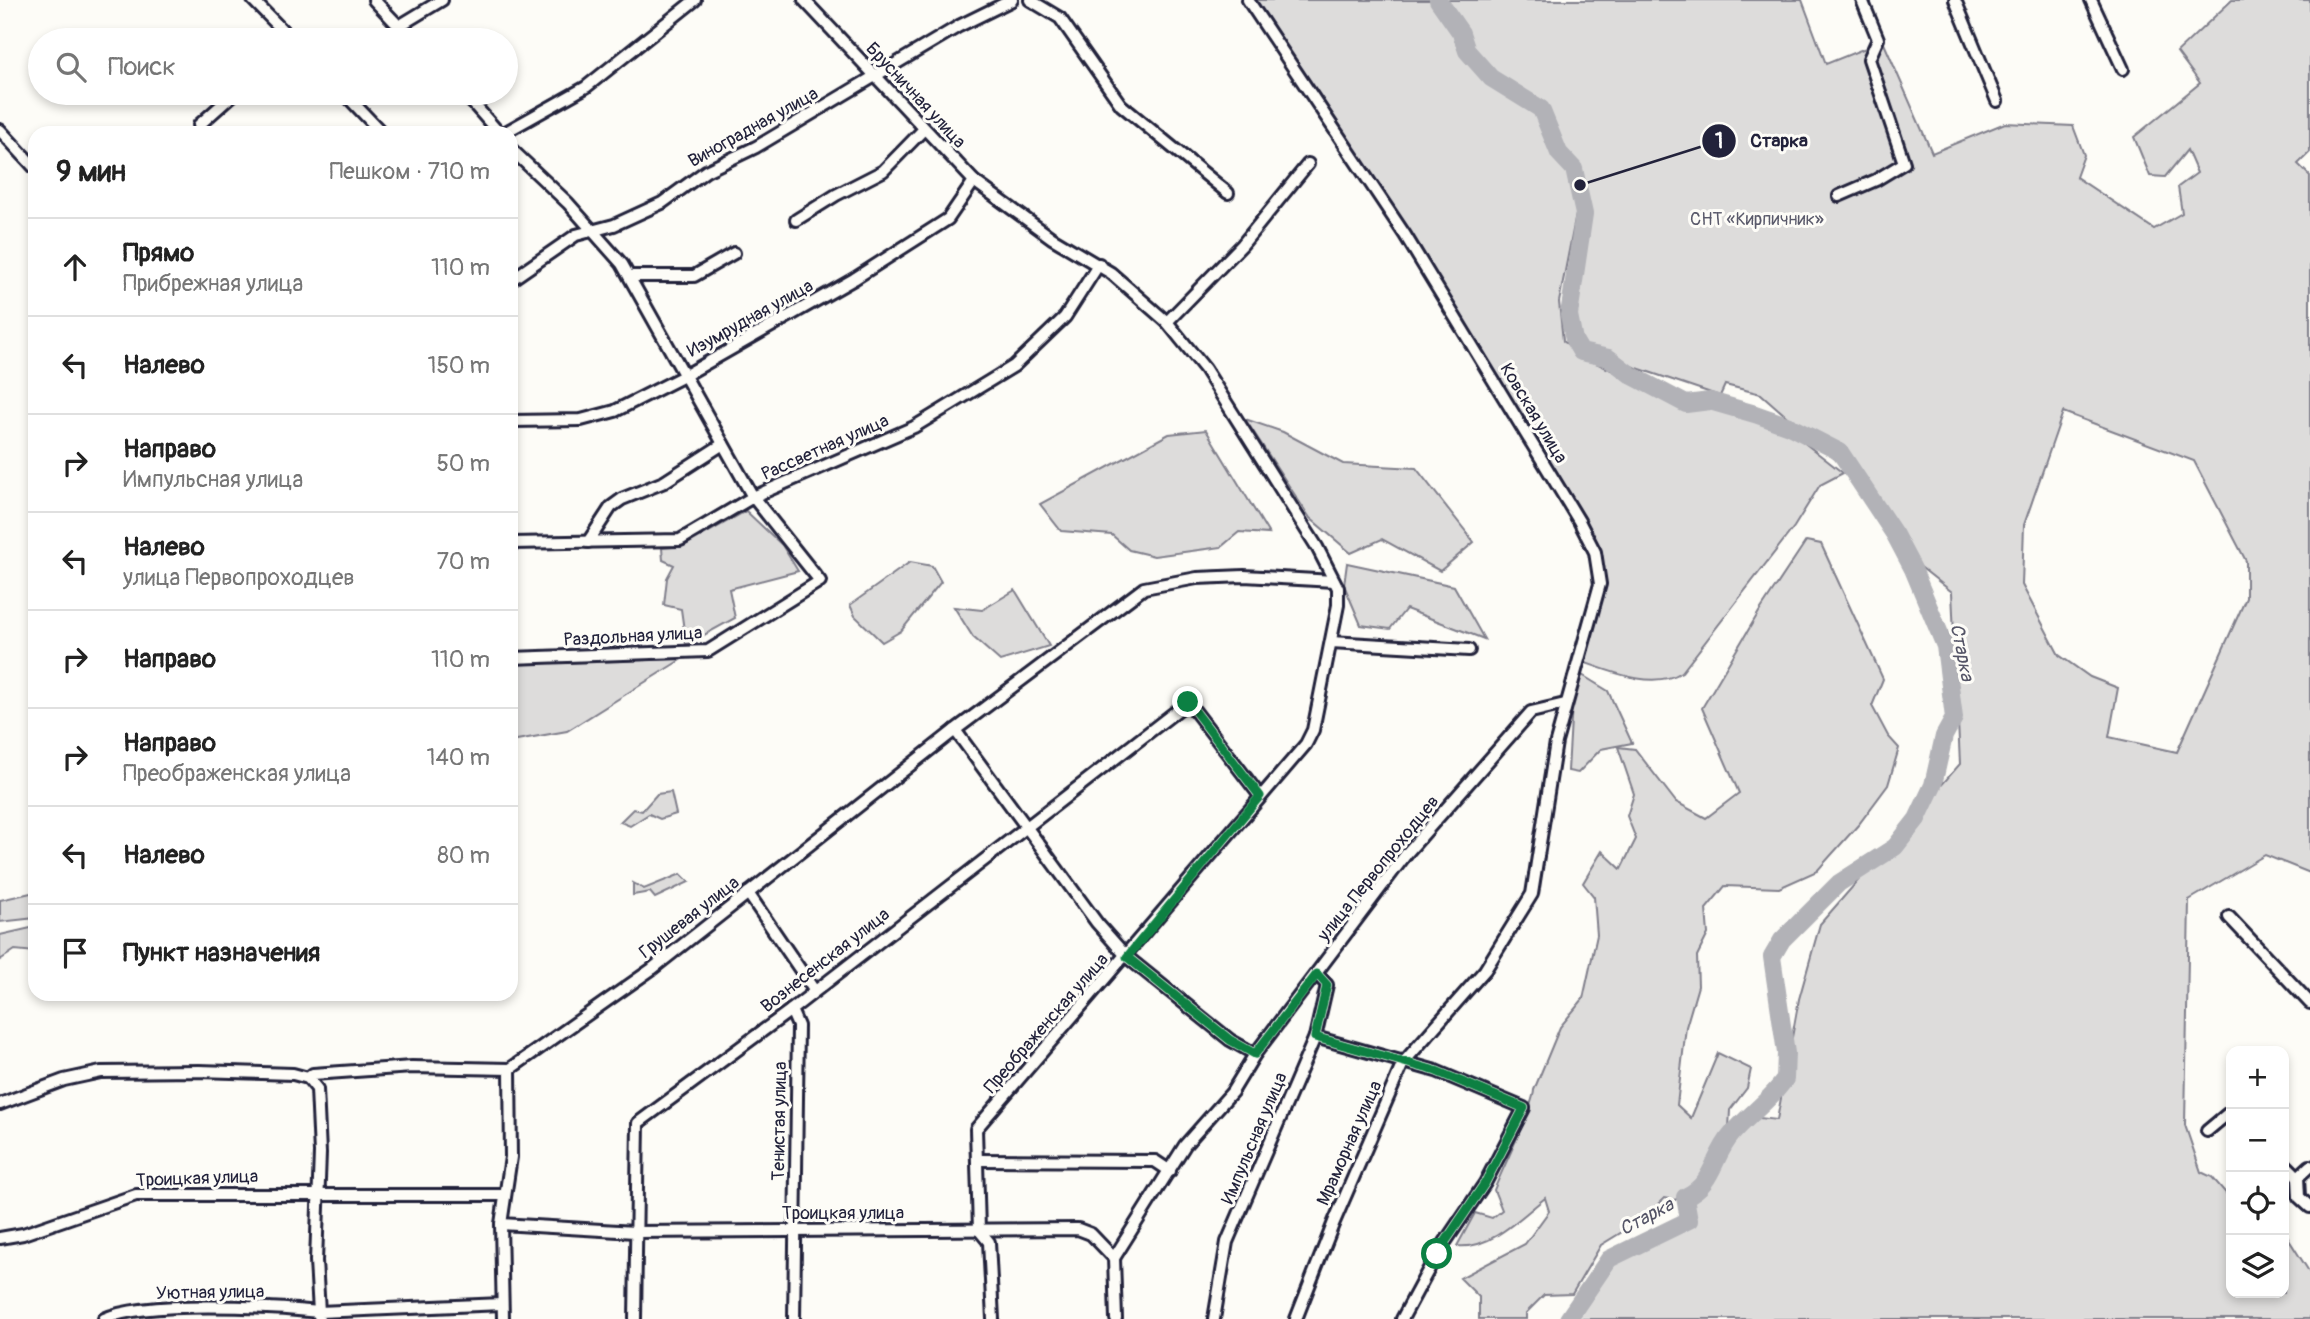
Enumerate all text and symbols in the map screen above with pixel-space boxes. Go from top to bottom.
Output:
search box [28,28,518,105]
street label: Брусничная улица [861,37,971,153]
icon: search [52,48,90,86]
text: Поиск [108,51,176,83]
street label: Виноградная улица [684,82,822,173]
callout: Старка [1701,121,1822,161]
text: 1 [1715,128,1723,155]
text: Старка [1750,129,1808,153]
text: 9 мин [56,153,126,190]
text: Пешком · 710 m [330,157,490,186]
park label: СНТ «Кирпичник» [1690,208,1824,231]
text: Прямо [123,237,194,269]
icon: ahead [56,248,94,286]
text: 110 m [431,253,490,282]
text: Прибрежная улица [123,269,303,298]
street label: Изумрудная улица [683,274,817,363]
icon: left [56,346,94,384]
text: Налево [123,349,205,381]
text: 150 m [427,351,490,380]
street label: Ковская улица [1495,359,1572,468]
street label: Рассветная улица [758,409,892,486]
text: Направо [123,433,216,465]
icon: right [56,444,94,482]
text: 50 m [436,449,490,478]
text: Импульсная улица [123,465,303,494]
text: Налево [123,531,205,563]
icon: left [56,542,94,580]
text: 70 m [437,547,490,576]
text: улица Первопроходцев [123,563,355,592]
street label: Раздольная улица [563,621,703,652]
water label: Старка [1945,622,1980,684]
icon: right [56,640,94,678]
text: Направо [123,643,216,675]
text: 110 m [431,645,490,674]
route end [1172,686,1203,717]
text: Направо [123,727,216,759]
icon: right [56,738,94,776]
text: 140 m [427,743,490,772]
text: Преображенская улица [123,759,351,788]
street label: улица Первопроходцев [1312,791,1444,947]
icon: left [56,836,94,874]
text: Налево [123,839,205,871]
text: 80 m [437,841,490,870]
street label: Грушевая улица [635,871,744,964]
street label: Вознесенская улица [756,903,894,1018]
icon: arrive [56,934,94,972]
text: Пункт назначения [123,937,320,969]
street label: Преображенская улица [979,948,1114,1098]
map controls [2226,1046,2289,1298]
button: + [2226,1046,2289,1109]
street label: Тенистая улица [767,1061,792,1181]
street label: Импульсная улица [1216,1069,1293,1208]
street label: Мраморная улица [1312,1077,1387,1209]
button: − [2226,1109,2289,1172]
street label: Троицкая улица [136,1165,259,1192]
button: locate [2226,1172,2289,1235]
water label: Старка [1615,1192,1679,1241]
street label: Троицкая улица [782,1202,904,1225]
button: layers [2226,1235,2289,1298]
route start [1421,1238,1452,1269]
street label: Уютная улица [156,1280,264,1305]

